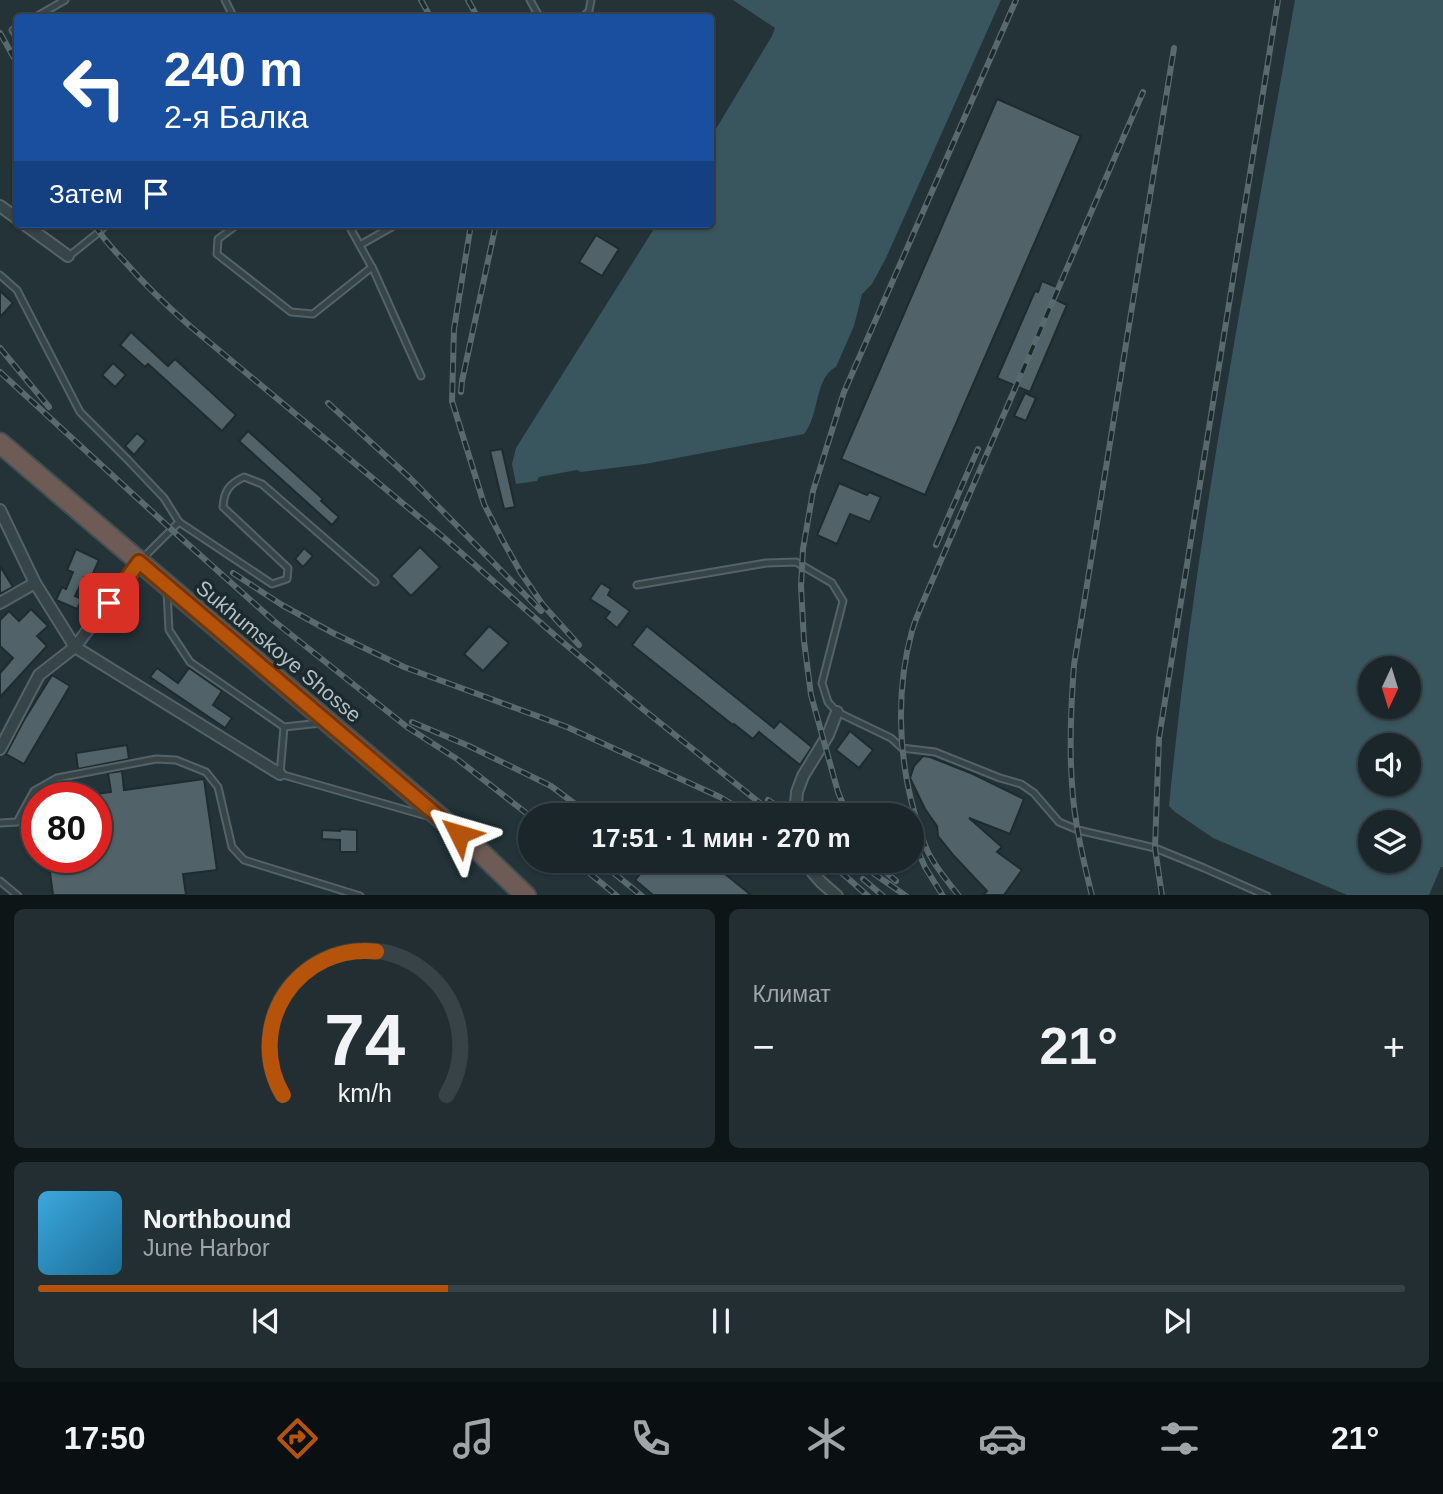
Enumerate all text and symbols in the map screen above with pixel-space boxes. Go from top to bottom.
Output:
icon: left [49,42,140,133]
text: 240 m [164,42,303,96]
text: 2-я Балка [164,99,309,135]
icon: arrive [137,175,175,213]
text: Затем [49,179,123,209]
pin [79,573,139,633]
street label: Sukhumskoye Shosse [192,575,366,727]
icon: arrive [90,584,128,622]
north arrow [1358,656,1421,719]
map controls [1358,656,1421,873]
button: sound [1358,733,1421,796]
speed limit sign: 80 [21,782,112,873]
position arrow [422,797,496,871]
button: layers [1358,810,1421,873]
text: 17:51 · 1 мин · 270 m [591,823,851,853]
text: Климат [753,981,831,1007]
text: 74 [324,999,405,1080]
text: 21° [1039,1017,1118,1075]
text: − [753,1026,775,1068]
text: + [1383,1026,1405,1068]
text: km/h [337,1078,391,1106]
text: Northbound [143,1204,292,1234]
text: June Harbor [143,1235,270,1261]
icon: previous [247,1302,285,1340]
icon: pause [702,1302,740,1340]
icon: next [1158,1302,1196,1340]
icon: directions [273,1414,322,1463]
icon: music [449,1414,498,1463]
icon: phone [626,1414,675,1463]
icon: climate [802,1414,851,1463]
icon: car [978,1414,1027,1463]
icon: filters [1155,1414,1204,1463]
text: 17:50 [64,1420,146,1456]
text: 21° [1331,1420,1379,1456]

